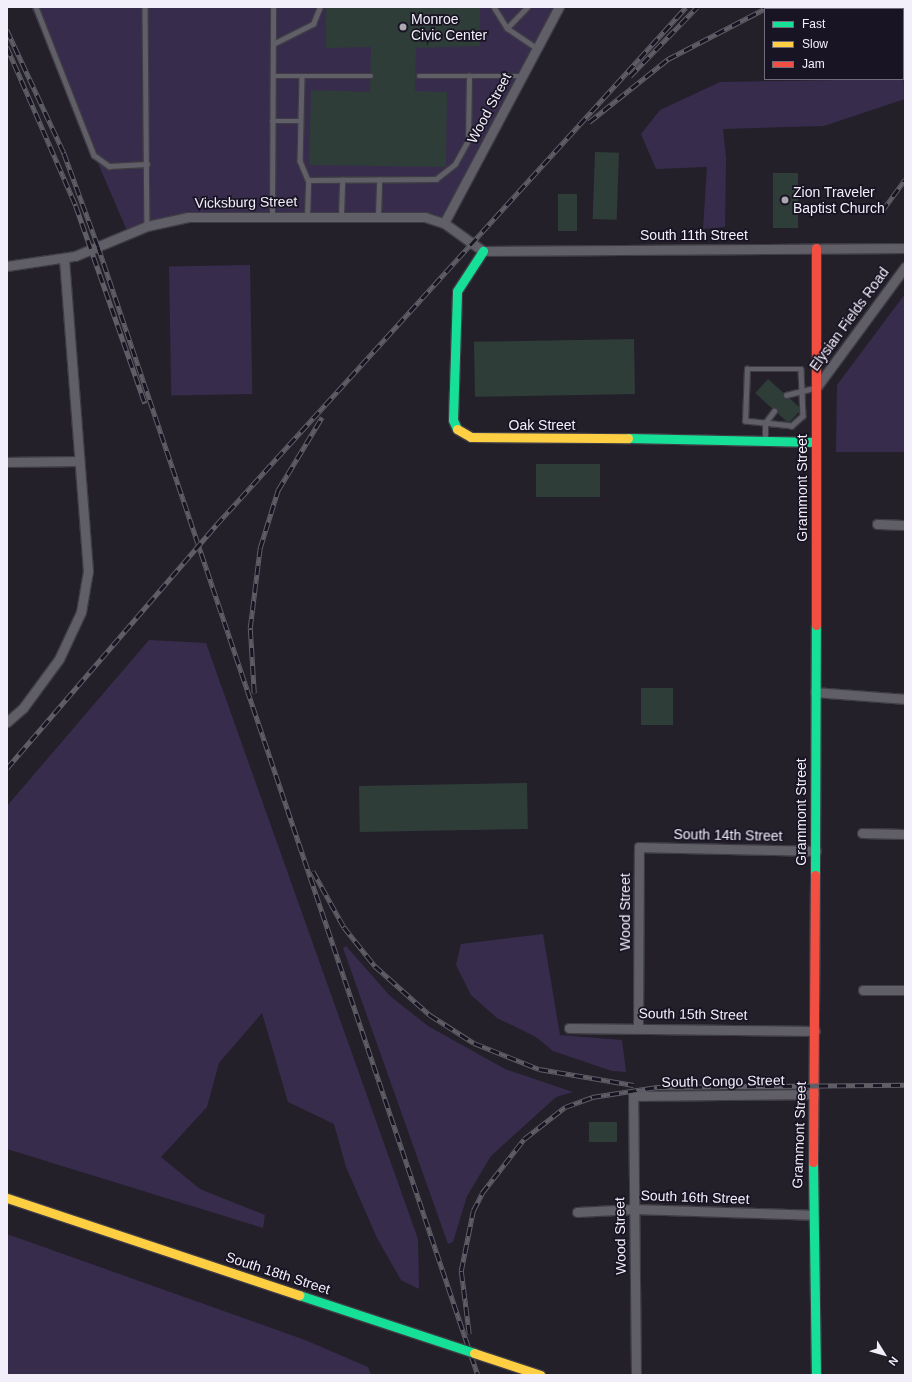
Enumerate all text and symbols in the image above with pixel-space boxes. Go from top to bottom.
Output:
legend [764,8,904,80]
place label: Monroe Civic Center [411,11,487,44]
text: Fast [802,17,825,31]
marker: Monroe Civic Center [398,22,408,32]
text: Slow [802,37,828,51]
text: Jam [802,57,825,71]
street label: Wood Street [463,70,515,146]
place label: Zion Traveler Baptist Church [793,184,885,216]
street label: Vicksburg Street [195,193,297,211]
marker: Zion Traveler Baptist Church [780,195,790,205]
street label: South 11th Street [640,227,748,243]
street label: Elysian Fields Road [806,264,892,374]
street label: Oak Street [509,417,575,433]
street label: Grammont Street [794,434,810,542]
street label: Grammont Street [793,758,809,866]
street label: South 14th Street [673,826,783,844]
street label: Wood Street [617,873,633,951]
street label: South 15th Street [638,1005,748,1023]
street label: South Congo Street [661,1072,785,1090]
street label: Grammont Street [789,1081,809,1189]
street label: South 16th Street [640,1187,750,1207]
street label: Wood Street [611,1197,629,1275]
street label: South 18th Street [224,1248,332,1298]
north arrow [864,1334,904,1374]
text: N [886,1354,901,1368]

